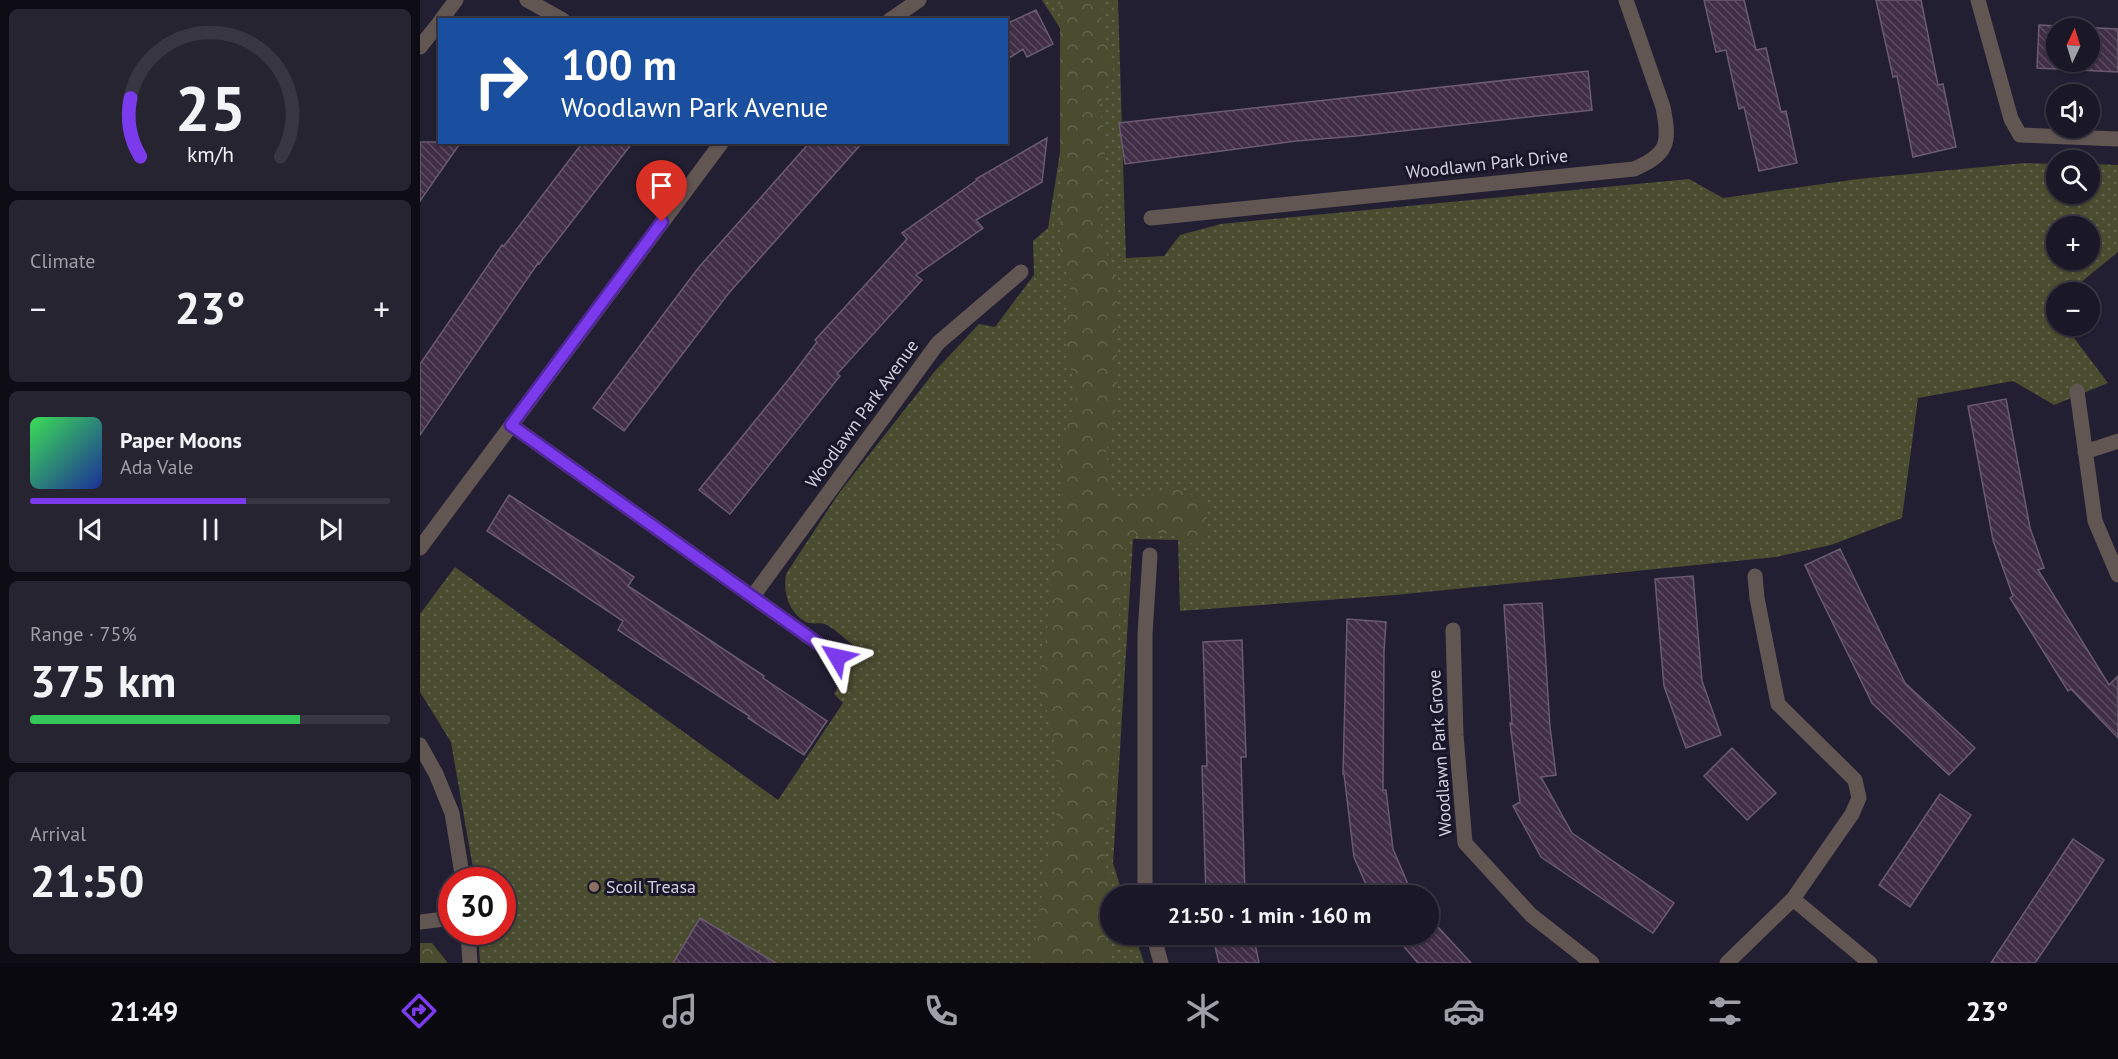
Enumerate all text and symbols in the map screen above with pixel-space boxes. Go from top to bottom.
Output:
north arrow [2046,18,2100,72]
map controls [2046,18,2100,336]
text: 100 m [561,37,677,92]
icon: right [462,42,540,120]
text: 25 [175,67,245,148]
button: sound [2046,84,2100,138]
text: Woodlawn Park Avenue [561,90,828,124]
text: km/h [186,140,233,168]
street label: Woodlawn Park Drive [1405,144,1569,183]
button: search [2046,150,2100,204]
pin [636,160,687,222]
icon: arrive [645,169,678,202]
button: + [2046,216,2100,270]
text: Climate [30,248,96,274]
text: 23° [175,278,245,336]
button: − [2046,282,2100,336]
text: − [30,287,47,330]
text: + [373,287,390,330]
street label: Woodlawn Park Avenue [800,335,923,493]
text: Paper Moons [120,426,242,454]
text: Ada Vale [120,454,193,480]
icon: previous [74,513,107,546]
icon: pause [194,513,227,546]
icon: next [314,513,347,546]
text: Range · 75% [30,621,137,647]
position arrow [805,625,869,689]
text: 375 km [30,651,176,709]
street label: Woodlawn Park Grove [1422,669,1457,837]
text: Arrival [30,821,86,847]
text: 21:50 [30,851,144,909]
speed limit sign: 30 [438,867,516,945]
place label: Scoil Treasa [606,875,696,898]
marker: Scoil Treasa [587,880,601,894]
text: 21:50 · 1 min · 160 m [1168,901,1371,929]
icon: directions [398,990,440,1032]
icon: music [659,990,701,1032]
icon: phone [920,990,962,1032]
icon: climate [1182,990,1224,1032]
icon: car [1443,990,1485,1032]
icon: filters [1704,990,1746,1032]
text: 21:49 [110,994,178,1028]
text: 23° [1966,994,2008,1028]

